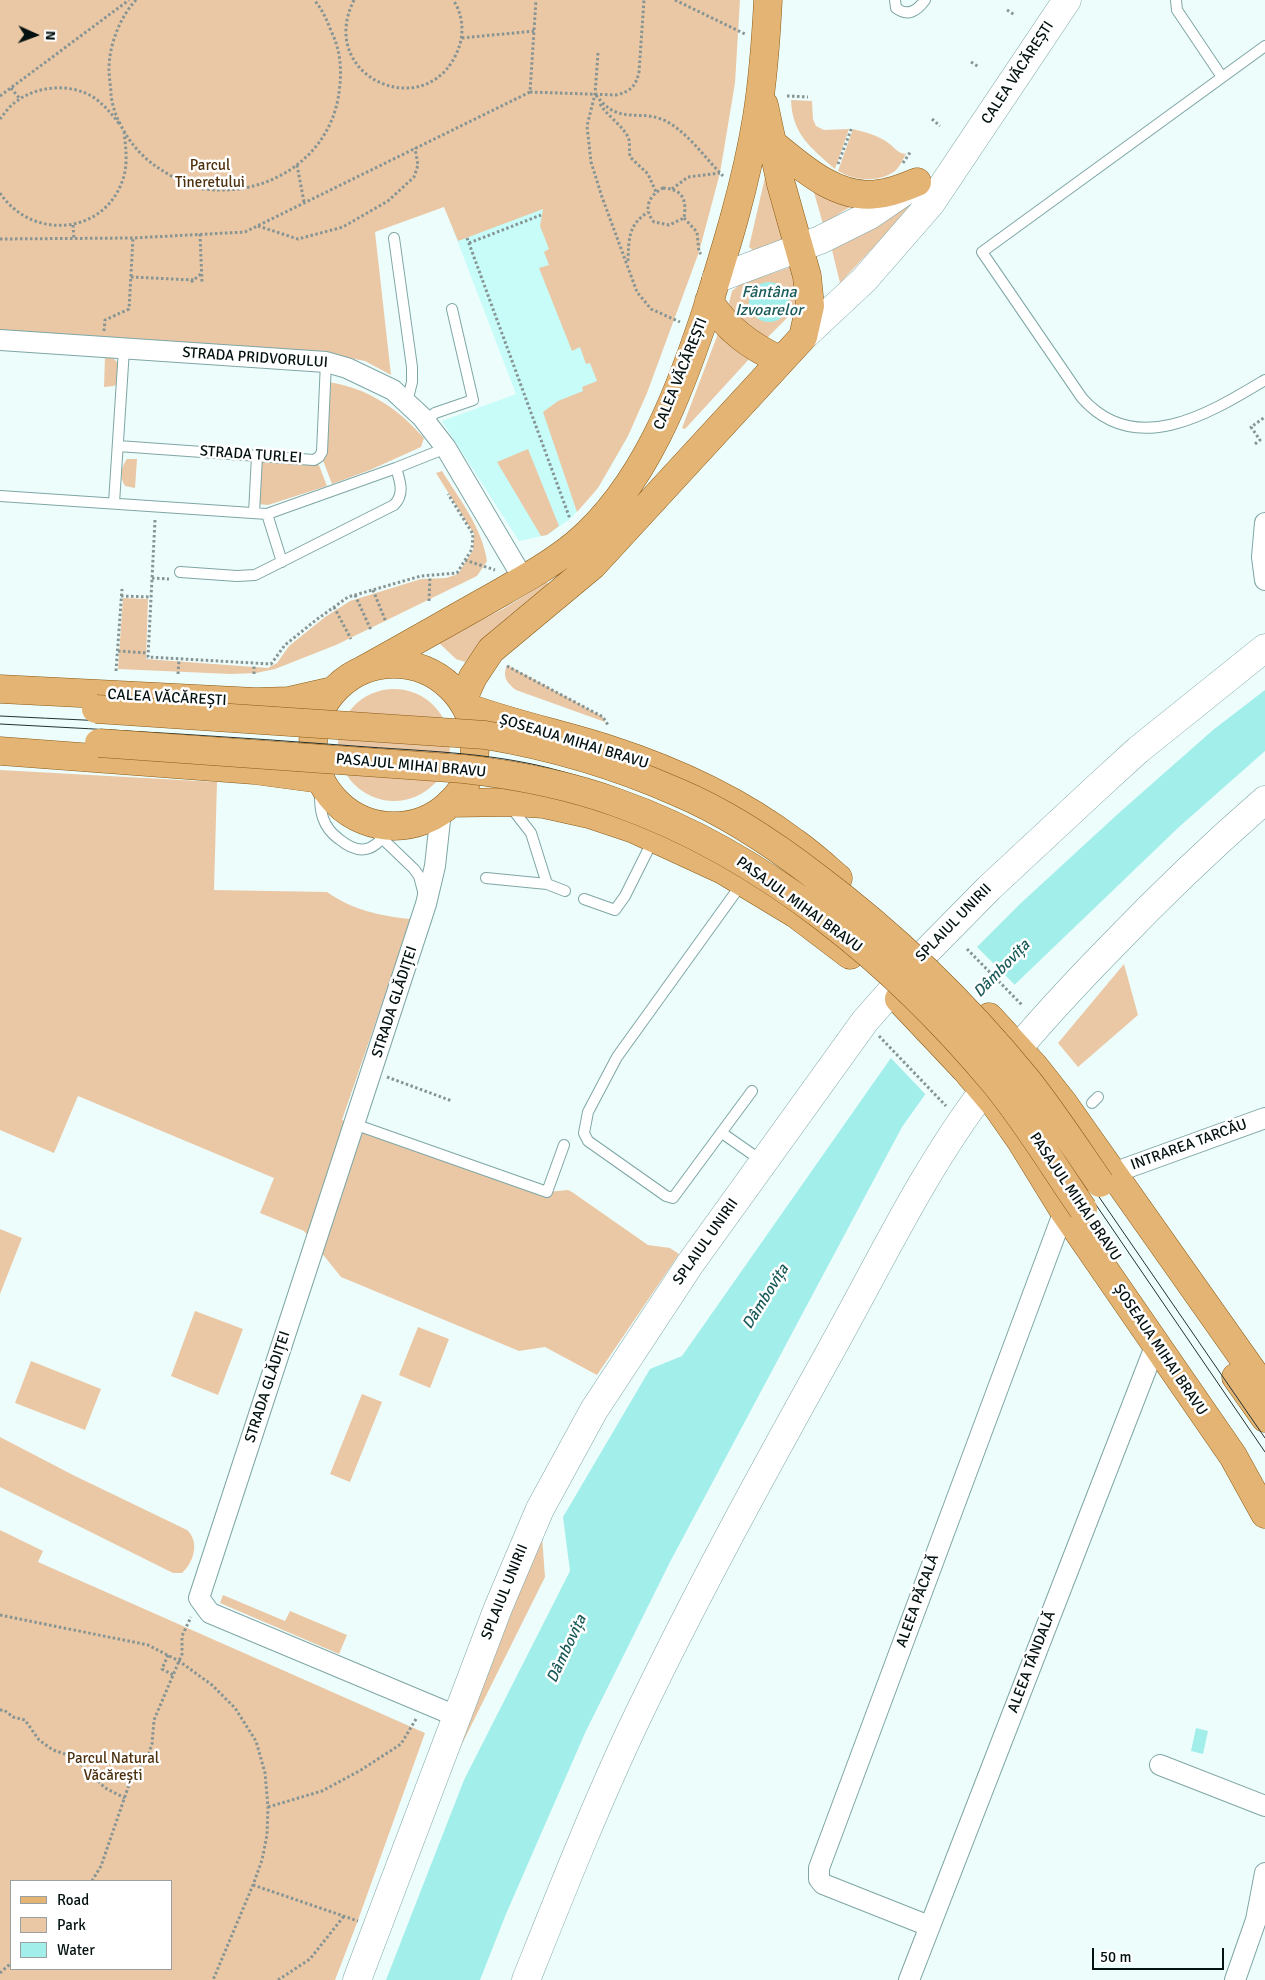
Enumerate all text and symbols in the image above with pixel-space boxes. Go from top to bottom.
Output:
north arrow [10,10,60,60]
street label: CALEA VĂCĂREȘTI [978,18,1058,128]
text: N [42,30,59,41]
park label: Parcul Tineretului [175,157,245,192]
water label: Fântâna Izvoarelor [735,283,803,321]
street label: CALEA VĂCĂREȘTI [650,315,712,433]
street label: STRADA PRIDVORULUI [182,344,328,372]
street label: STRADA TURLEI [199,442,303,468]
street label: CALEA VĂCĂREȘTI [107,686,227,710]
street label: ȘOSEAUA MIHAI BRAVU [497,711,651,773]
street label: PASAJUL MIHAI BRAVU [335,750,487,782]
street label: PASAJUL MIHAI BRAVU [733,853,865,957]
street label: SPLAIUL UNIRII [912,880,996,966]
water label: Dâmbovița [970,936,1034,1002]
street label: STRADA GLĂDIȚEI [368,944,422,1060]
street label: INTRAREA TARCĂU [1128,1116,1250,1174]
street label: PASAJUL MIHAI BRAVU [1025,1129,1125,1265]
street label: SPLAIUL UNIRII [670,1195,742,1289]
water label: Dâmbovița [739,1261,793,1333]
street label: ȘOSEAUA MIHAI BRAVU [1109,1281,1211,1419]
street label: STRADA GLĂDIȚEI [241,1329,295,1445]
street label: SPLAIUL UNIRII [478,1542,532,1642]
street label: ALEEA PĂCALĂ [893,1552,943,1650]
street label: ALEEA TÂNDALĂ [1004,1609,1060,1715]
water label: Dâmbovița [543,1612,591,1686]
park label: Parcul Natural Văcărești [67,1750,159,1785]
legend [10,1880,172,1970]
text: Road [57,1891,89,1909]
text: Park [57,1916,86,1934]
scale bar [1095,1938,1228,1970]
text: Water [57,1941,95,1959]
text: 50 m [1100,1948,1131,1966]

